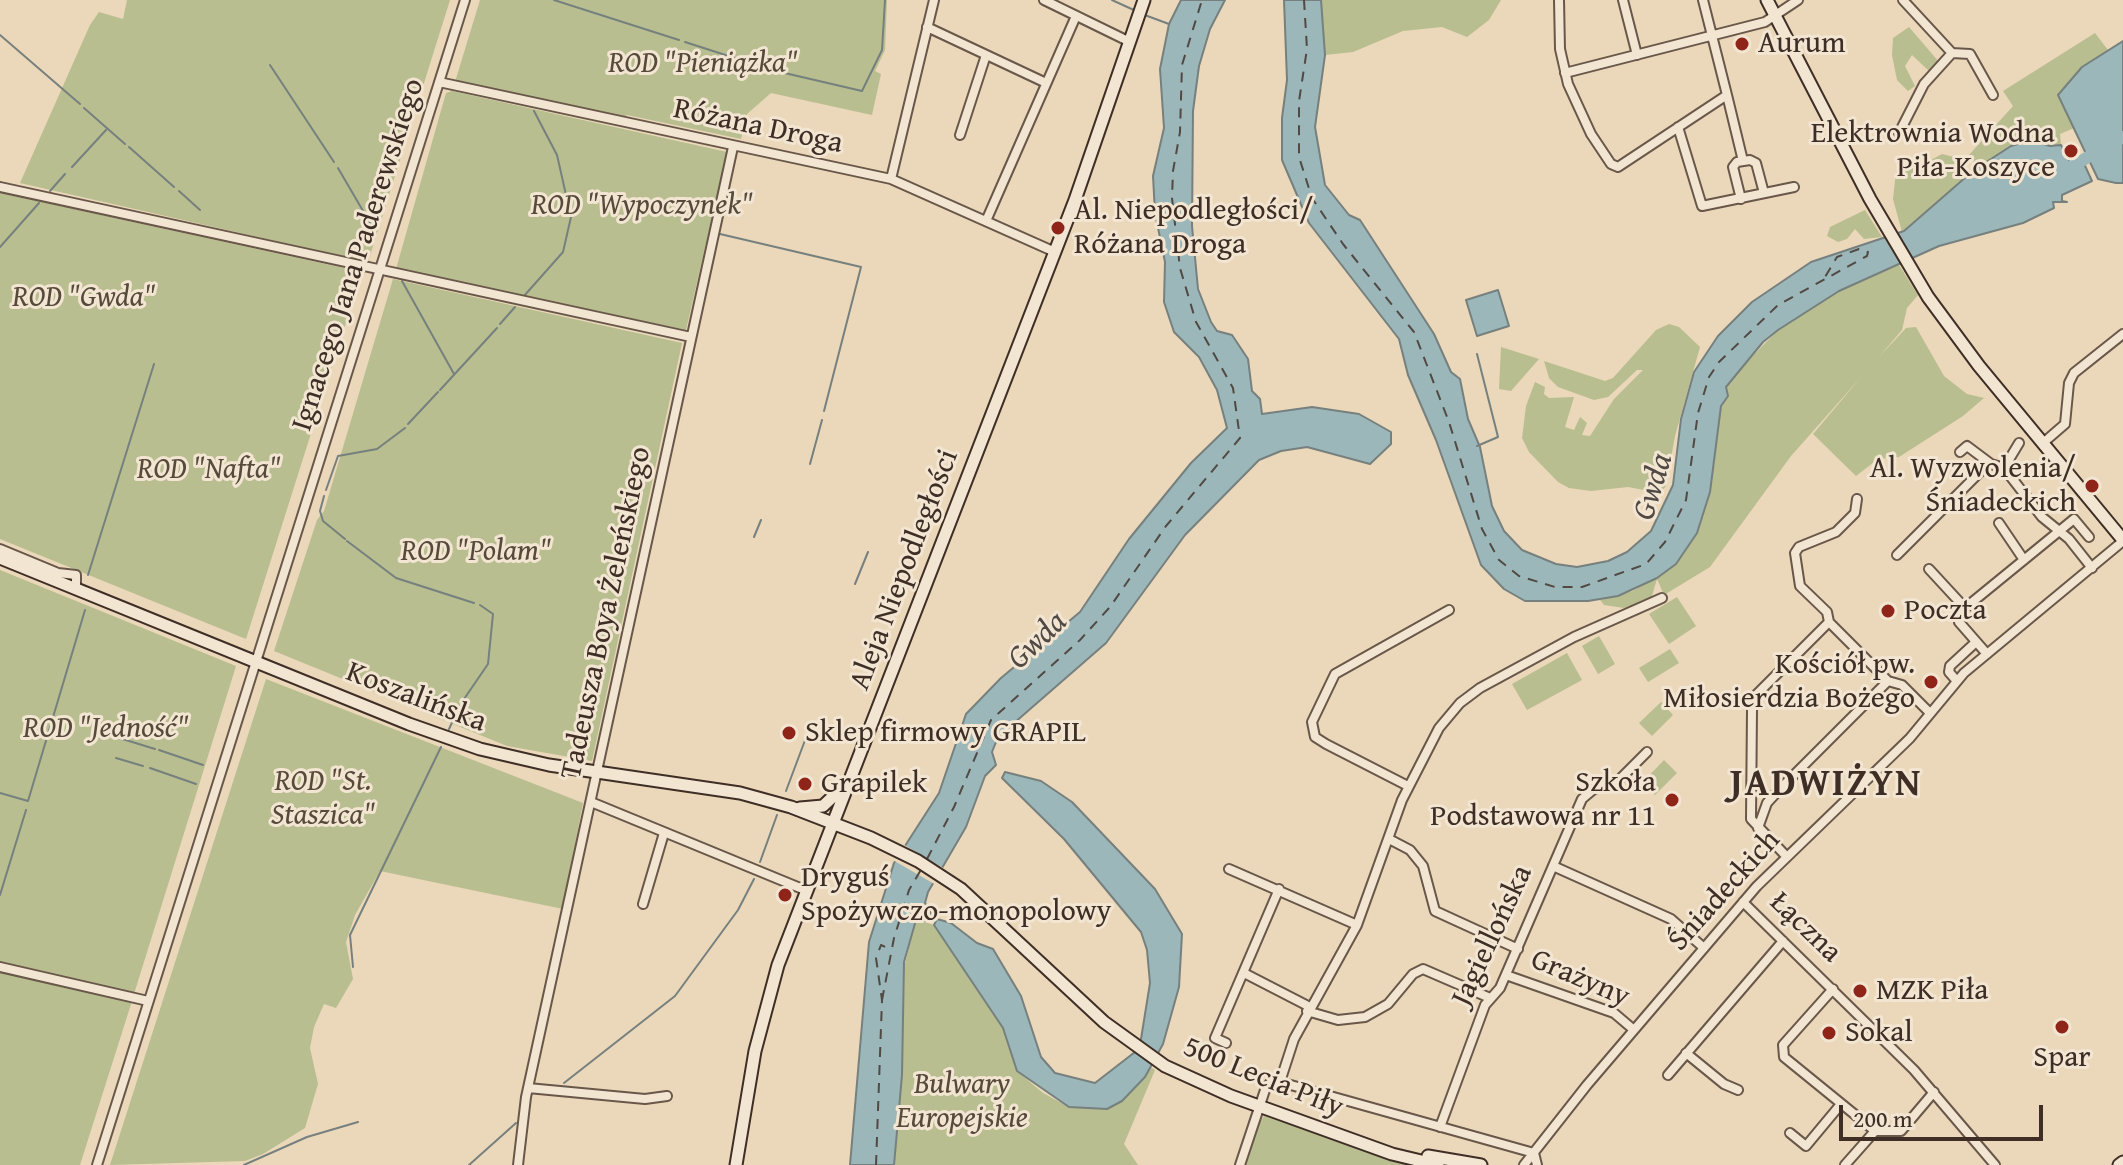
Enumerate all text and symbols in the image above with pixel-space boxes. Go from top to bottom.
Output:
place label: Aurum [1758,26,1846,62]
marker: Aurum [1733,35,1751,53]
park label: ROD "Pieniążka" [608,46,798,82]
street label: Ignacego Jana Paderewskiego [285,74,433,436]
street label: Różana Droga [670,92,846,162]
place label: Elektrownia Wodna Piła-Koszyce [1811,116,2055,186]
marker: Elektrownia Wodna Piła-Koszyce [2062,142,2080,160]
park label: ROD "Wypoczynek" [531,188,753,224]
place label: Al. Niepodległości/ Różana Droga [1074,193,1313,264]
marker: Al. Niepodległości/ Różana Droga [1049,219,1067,237]
park label: ROD "Gwda" [12,280,156,316]
street label: Tadeusza Boya Żeleńskiego [554,444,660,782]
street label: Aleja Niepodległości [843,445,967,695]
water label: Gwda [1626,449,1682,525]
place label: Al. Wyzwolenia/ Śniadeckich [1870,451,2076,522]
park label: ROD "Nafta" [137,452,281,488]
marker: Al. Wyzwolenia/ Śniadeckich [2083,477,2101,495]
park label: ROD "Polam" [401,534,551,570]
place label: Poczta [1904,593,1987,629]
marker: Poczta [1879,602,1897,620]
water label: Gwda [1000,604,1076,678]
place label: Kościół pw. Miłosierdzia Bożego [1663,647,1915,718]
street label: Koszalińska [341,655,491,741]
marker: Kościół pw. Miłosierdzia Bożego [1922,673,1940,691]
park label: ROD "Jedność" [23,711,189,747]
place label: Sklep firmowy GRAPIL [805,715,1086,751]
marker: Sklep firmowy GRAPIL [780,724,798,742]
district label: JADWIŻYN [1730,762,1922,808]
park label: ROD "St. Staszica" [271,764,375,834]
place label: Szkoła Podstawowa nr 11 [1430,765,1656,836]
place label: Grapilek [821,766,927,802]
marker: Grapilek [796,775,814,793]
marker: Szkoła Podstawowa nr 11 [1663,791,1681,809]
street label: Śniadeckich [1661,823,1789,959]
place label: Dryguś Spożywczo-monopolowy [801,860,1112,930]
street label: Jagiellońska [1445,860,1541,1012]
street label: Łączna [1761,885,1849,971]
marker: Dryguś Spożywczo-monopolowy [776,886,794,904]
street label: Grażyny [1525,942,1635,1016]
place label: MZK Piła [1876,973,1988,1009]
marker: MZK Piła [1851,982,1869,1000]
place label: Sokal [1845,1015,1913,1051]
marker: Spar [2053,1018,2071,1036]
marker: Sokal [1820,1024,1838,1042]
street label: 500 Lecia Piły [1178,1030,1348,1126]
place label: Spar [2033,1040,2091,1076]
park label: Bulwary Europejskie [896,1067,1028,1138]
scale bar [1843,1089,2047,1139]
text: 200 m [1853,1101,1913,1136]

